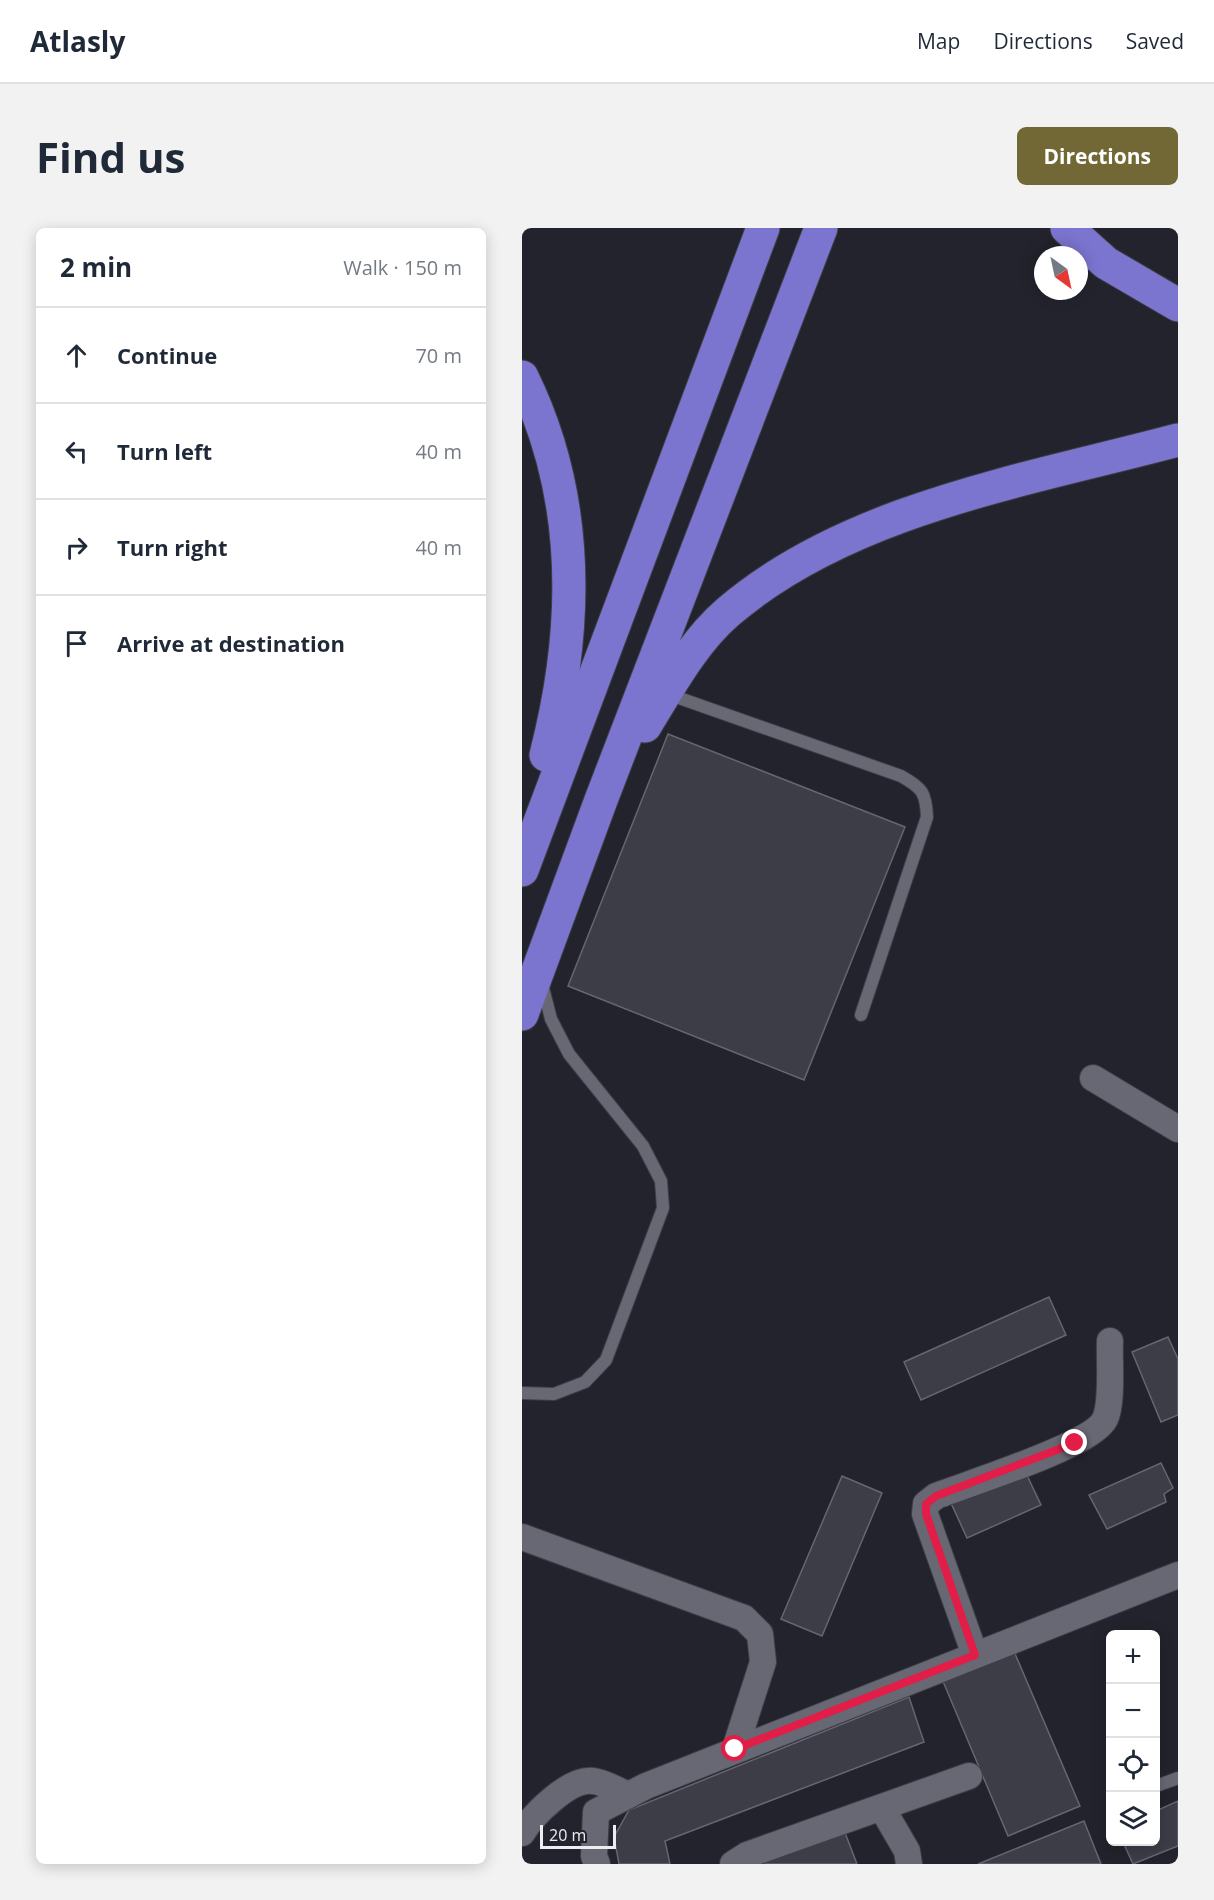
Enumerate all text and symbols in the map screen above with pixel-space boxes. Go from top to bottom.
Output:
text: Atlasly [30,22,125,60]
text: Map [917,27,960,55]
text: Directions [993,27,1093,55]
text: Saved [1126,27,1184,55]
button: Directions [1017,127,1178,185]
text: Find us [36,128,185,185]
north arrow [1034,246,1088,300]
text: 2 min [60,249,132,285]
text: Walk · 150 m [343,254,462,281]
icon: ahead [60,339,93,372]
text: Continue [117,340,217,370]
text: 70 m [415,342,462,369]
icon: left [60,435,93,468]
text: Turn left [117,436,212,466]
text: 40 m [415,438,462,465]
icon: right [60,531,93,564]
text: Turn right [117,532,228,562]
text: 40 m [415,534,462,561]
icon: arrive [60,627,93,660]
text: Arrive at destination [117,628,345,658]
route end [1061,1429,1087,1455]
map controls [1106,1630,1160,1846]
button: + [1106,1630,1160,1684]
button: − [1106,1684,1160,1738]
route start [721,1735,747,1761]
button: locate [1106,1738,1160,1792]
button: layers [1106,1792,1160,1846]
scale bar [540,1822,616,1850]
text: 20 m [549,1824,586,1846]

